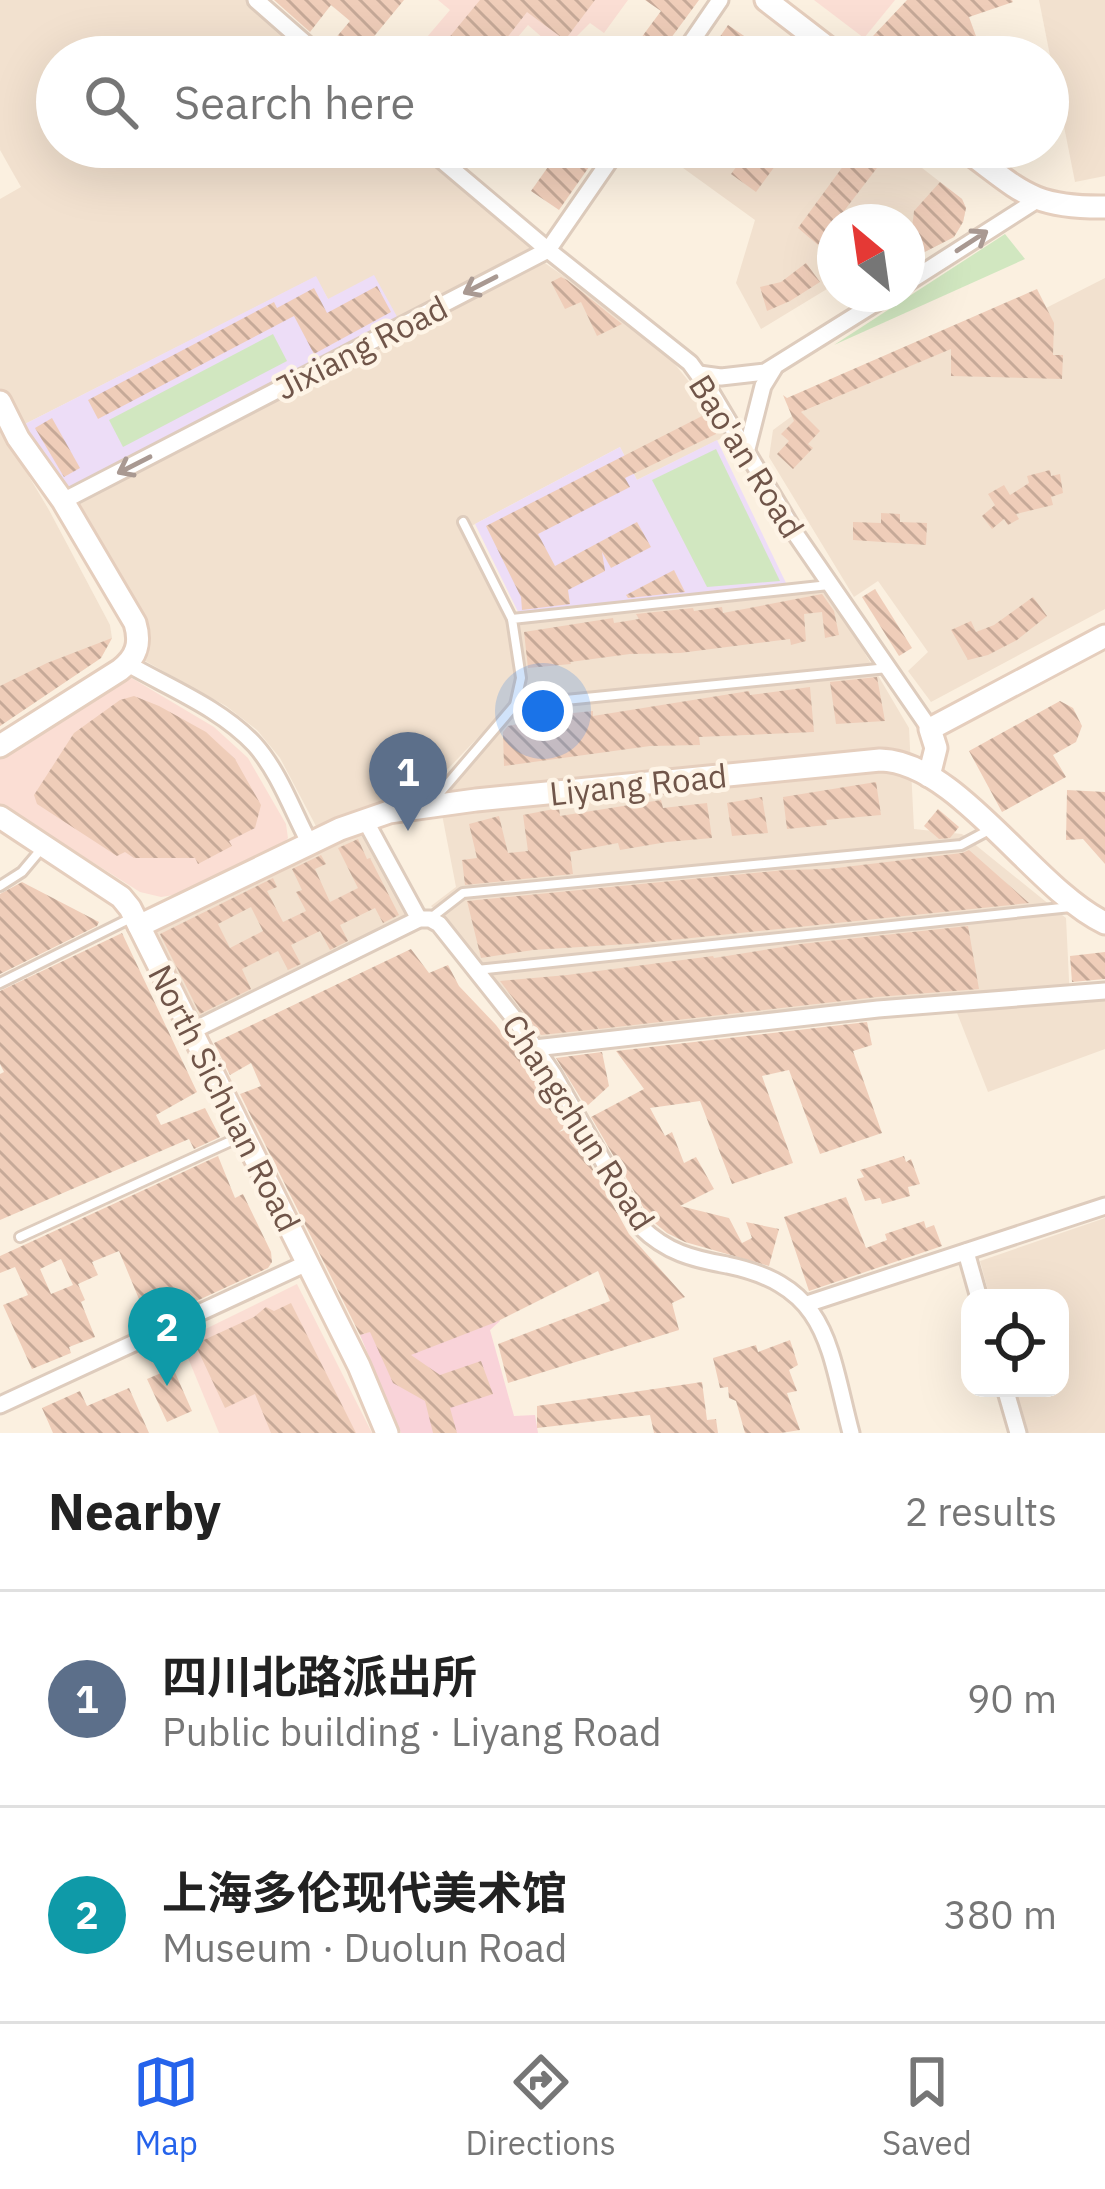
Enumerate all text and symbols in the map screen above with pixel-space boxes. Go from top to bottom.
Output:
search box [36,36,1069,168]
icon: search [78,69,144,135]
text: Search here [174,73,415,131]
north arrow [817,204,925,312]
one-way arrow [954,229,988,254]
one-way arrow [464,274,499,297]
street label: Jixiang Road [268,285,454,409]
street label: Bao'an Road [680,366,814,546]
one-way arrow [117,454,152,477]
your location [513,681,573,741]
pin: 1 [369,732,447,831]
street label: Liyang Road [547,753,729,815]
street label: North Sichuan Road [139,957,311,1239]
street label: Changchun Road [493,1006,665,1238]
pin: 2 [128,1287,206,1386]
map controls [961,1289,1069,1397]
button: locate [961,1289,1069,1397]
text: Nearby [48,1478,221,1544]
text: 2 results [905,1486,1057,1537]
text: 四川北路派出所 [162,1647,477,1705]
text: 1 [75,1673,99,1724]
text: 90 m [967,1673,1057,1724]
text: Public building · Liyang Road [162,1706,662,1757]
text: 上海多伦现代美术馆 [162,1863,567,1921]
text: 2 [75,1889,99,1940]
text: 380 m [944,1889,1057,1940]
text: Museum · Duolun Road [162,1922,567,1973]
tab: Map [133,2049,199,2164]
tab: Directions [466,2049,616,2164]
tab: Saved [882,2049,972,2164]

